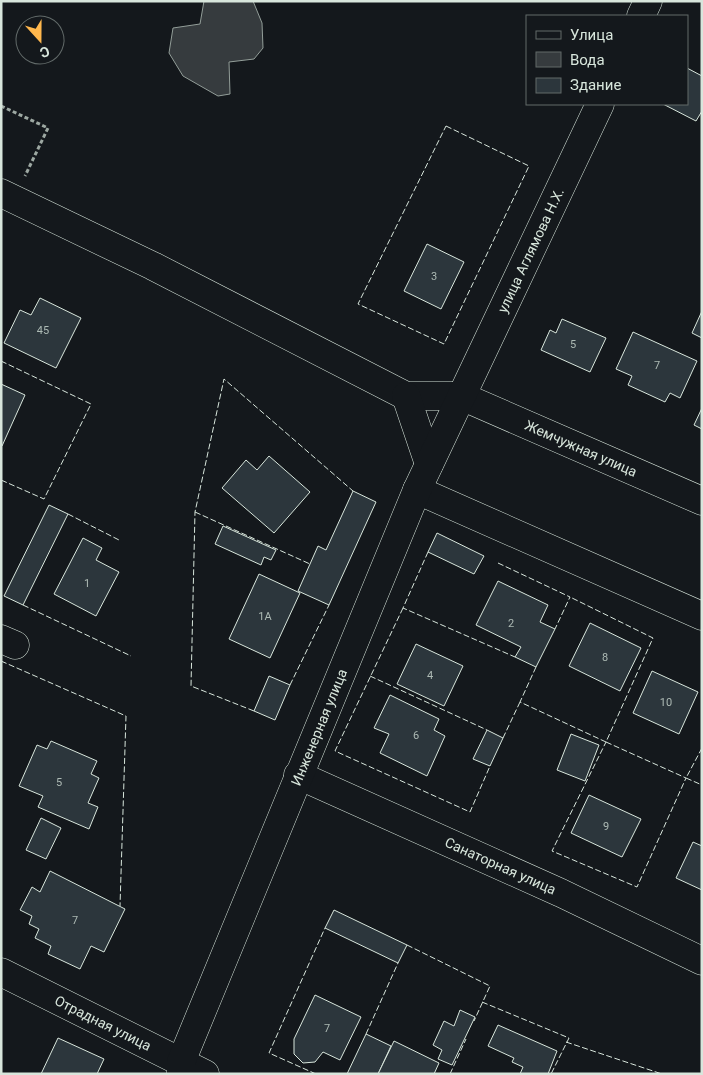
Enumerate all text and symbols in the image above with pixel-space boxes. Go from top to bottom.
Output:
north arrow [15,15,65,65]
legend [526,15,688,105]
text: Улица [570,26,613,44]
text: С [38,43,52,61]
text: Вода [570,51,605,69]
text: Здание [570,76,621,94]
street label: улица Аглямова Н.Х. [494,185,567,315]
house number: 3 [431,270,437,283]
house number: 45 [37,324,49,337]
house number: 5 [570,338,576,351]
house number: 7 [654,359,660,372]
street label: Жемчужная улица [523,417,640,480]
house number: 1 [84,577,90,590]
house number: 1А [258,610,273,623]
house number: 2 [508,617,514,630]
house number: 8 [602,651,608,664]
street label: Инженерная улица [288,667,350,788]
house number: 4 [427,669,433,682]
house number: 10 [660,696,672,709]
house number: 6 [413,729,419,742]
house number: 5 [56,776,62,789]
house number: 9 [603,820,609,833]
street label: Санаторная улица [443,834,559,898]
house number: 7 [72,914,78,927]
street label: Отрадная улица [52,992,154,1054]
house number: 7 [324,1022,330,1035]

